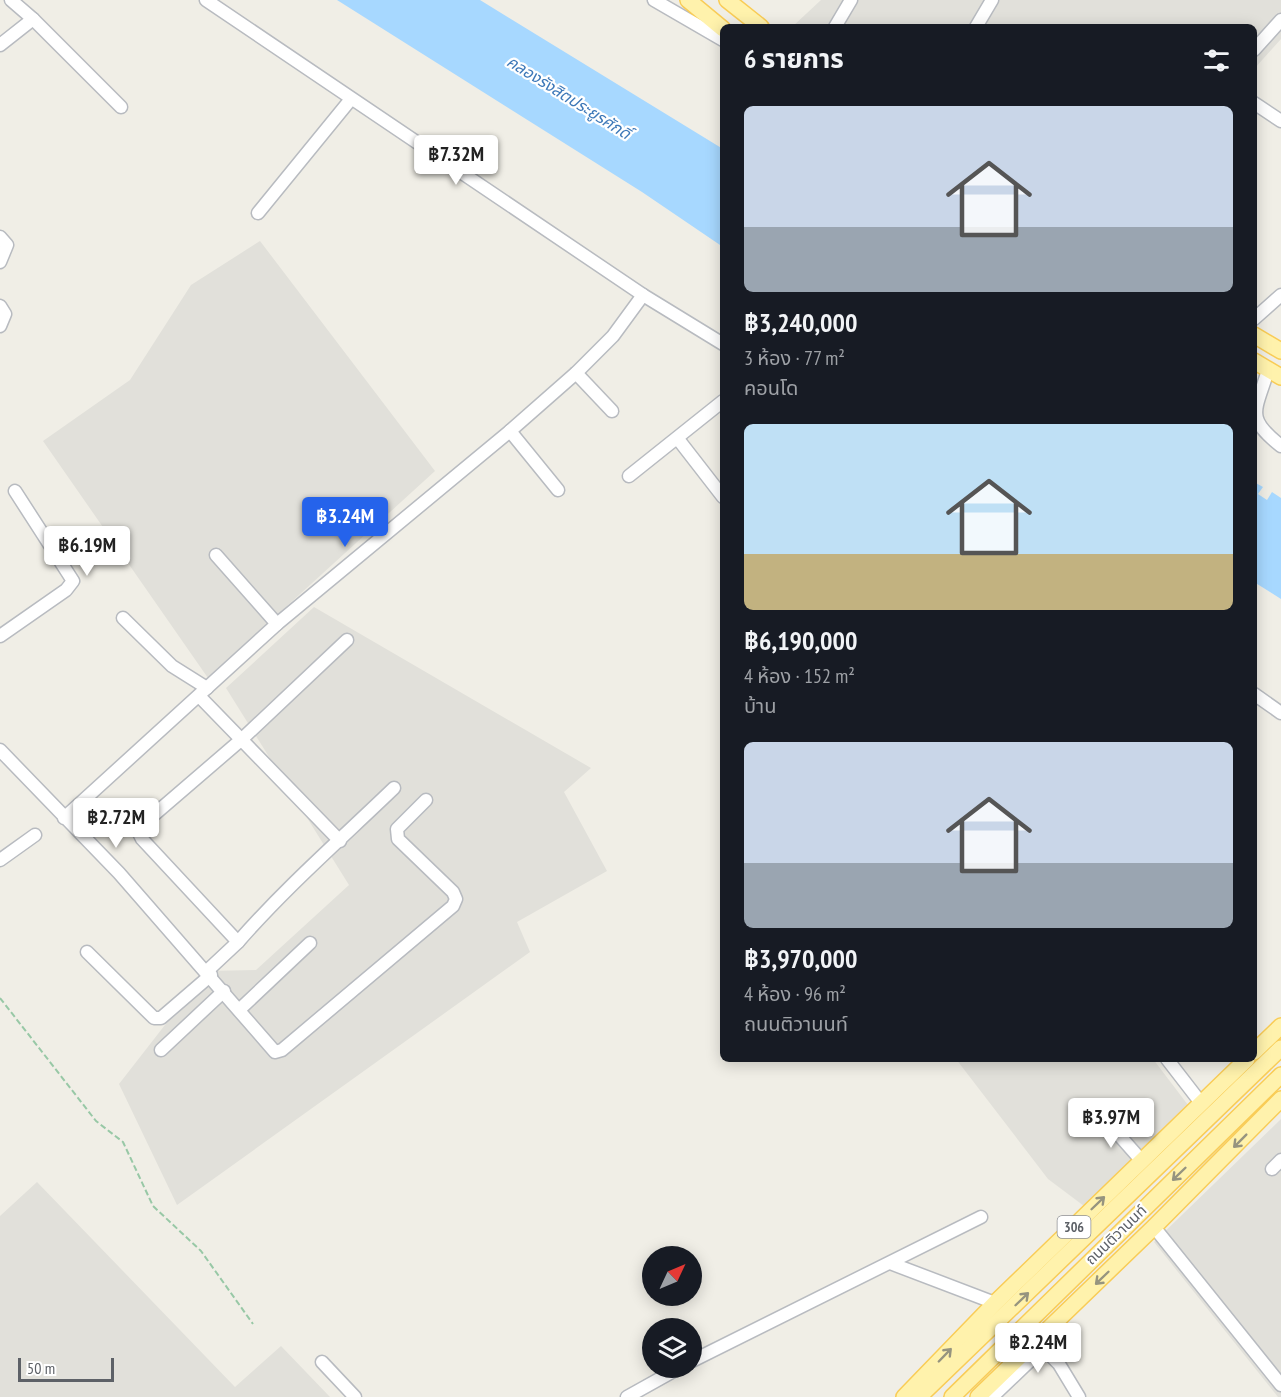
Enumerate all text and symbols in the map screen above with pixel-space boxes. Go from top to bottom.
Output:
text: 6 รายการ [744,42,844,75]
icon: filters [1200,44,1233,77]
water label: คลองรังสิตประยูรศักดิ์ [503,51,638,146]
pin: ฿7.32M [407,135,505,186]
text: ฿7.32M [428,141,484,167]
icon: home [935,145,1043,253]
text: ฿3,240,000 [744,306,857,339]
text: 3 ห้อง · 77 m² [744,345,845,371]
text: คอนโด [744,375,798,401]
icon: home [935,463,1043,571]
pin: ฿3.24M [296,497,394,548]
text: ฿3.24M [316,503,374,529]
pin: ฿6.19M [38,526,136,577]
text: ฿6.19M [58,532,116,558]
text: ฿6,190,000 [744,624,857,657]
text: 4 ห้อง · 152 m² [744,663,855,689]
text: บ้าน [744,693,776,719]
icon: home [935,781,1043,889]
pin: ฿2.72M [67,798,165,849]
text: ฿2.72M [87,804,145,830]
text: ฿3,970,000 [744,942,857,975]
text: 4 ห้อง · 96 m² [744,981,846,1007]
text: ถนนติวานนท์ [744,1011,848,1037]
pin: ฿3.97M [1062,1098,1160,1149]
text: ฿3.97M [1082,1104,1140,1130]
one-way arrow [1233,1133,1247,1148]
one-way arrow [1171,1167,1186,1181]
one-way arrow [1090,1196,1105,1210]
street label: ถนนติวานนท์ [1081,1201,1150,1269]
road number: 306 [1058,1216,1090,1238]
north arrow [642,1246,702,1306]
map controls [642,1246,702,1378]
one-way arrow [1094,1271,1109,1285]
one-way arrow [1015,1291,1030,1306]
button: layers [642,1318,702,1378]
pin: ฿2.24M [989,1323,1087,1374]
text: ฿2.24M [1009,1329,1067,1355]
one-way arrow [937,1348,952,1363]
scale bar [18,1355,114,1382]
text: 50 m [27,1358,55,1378]

